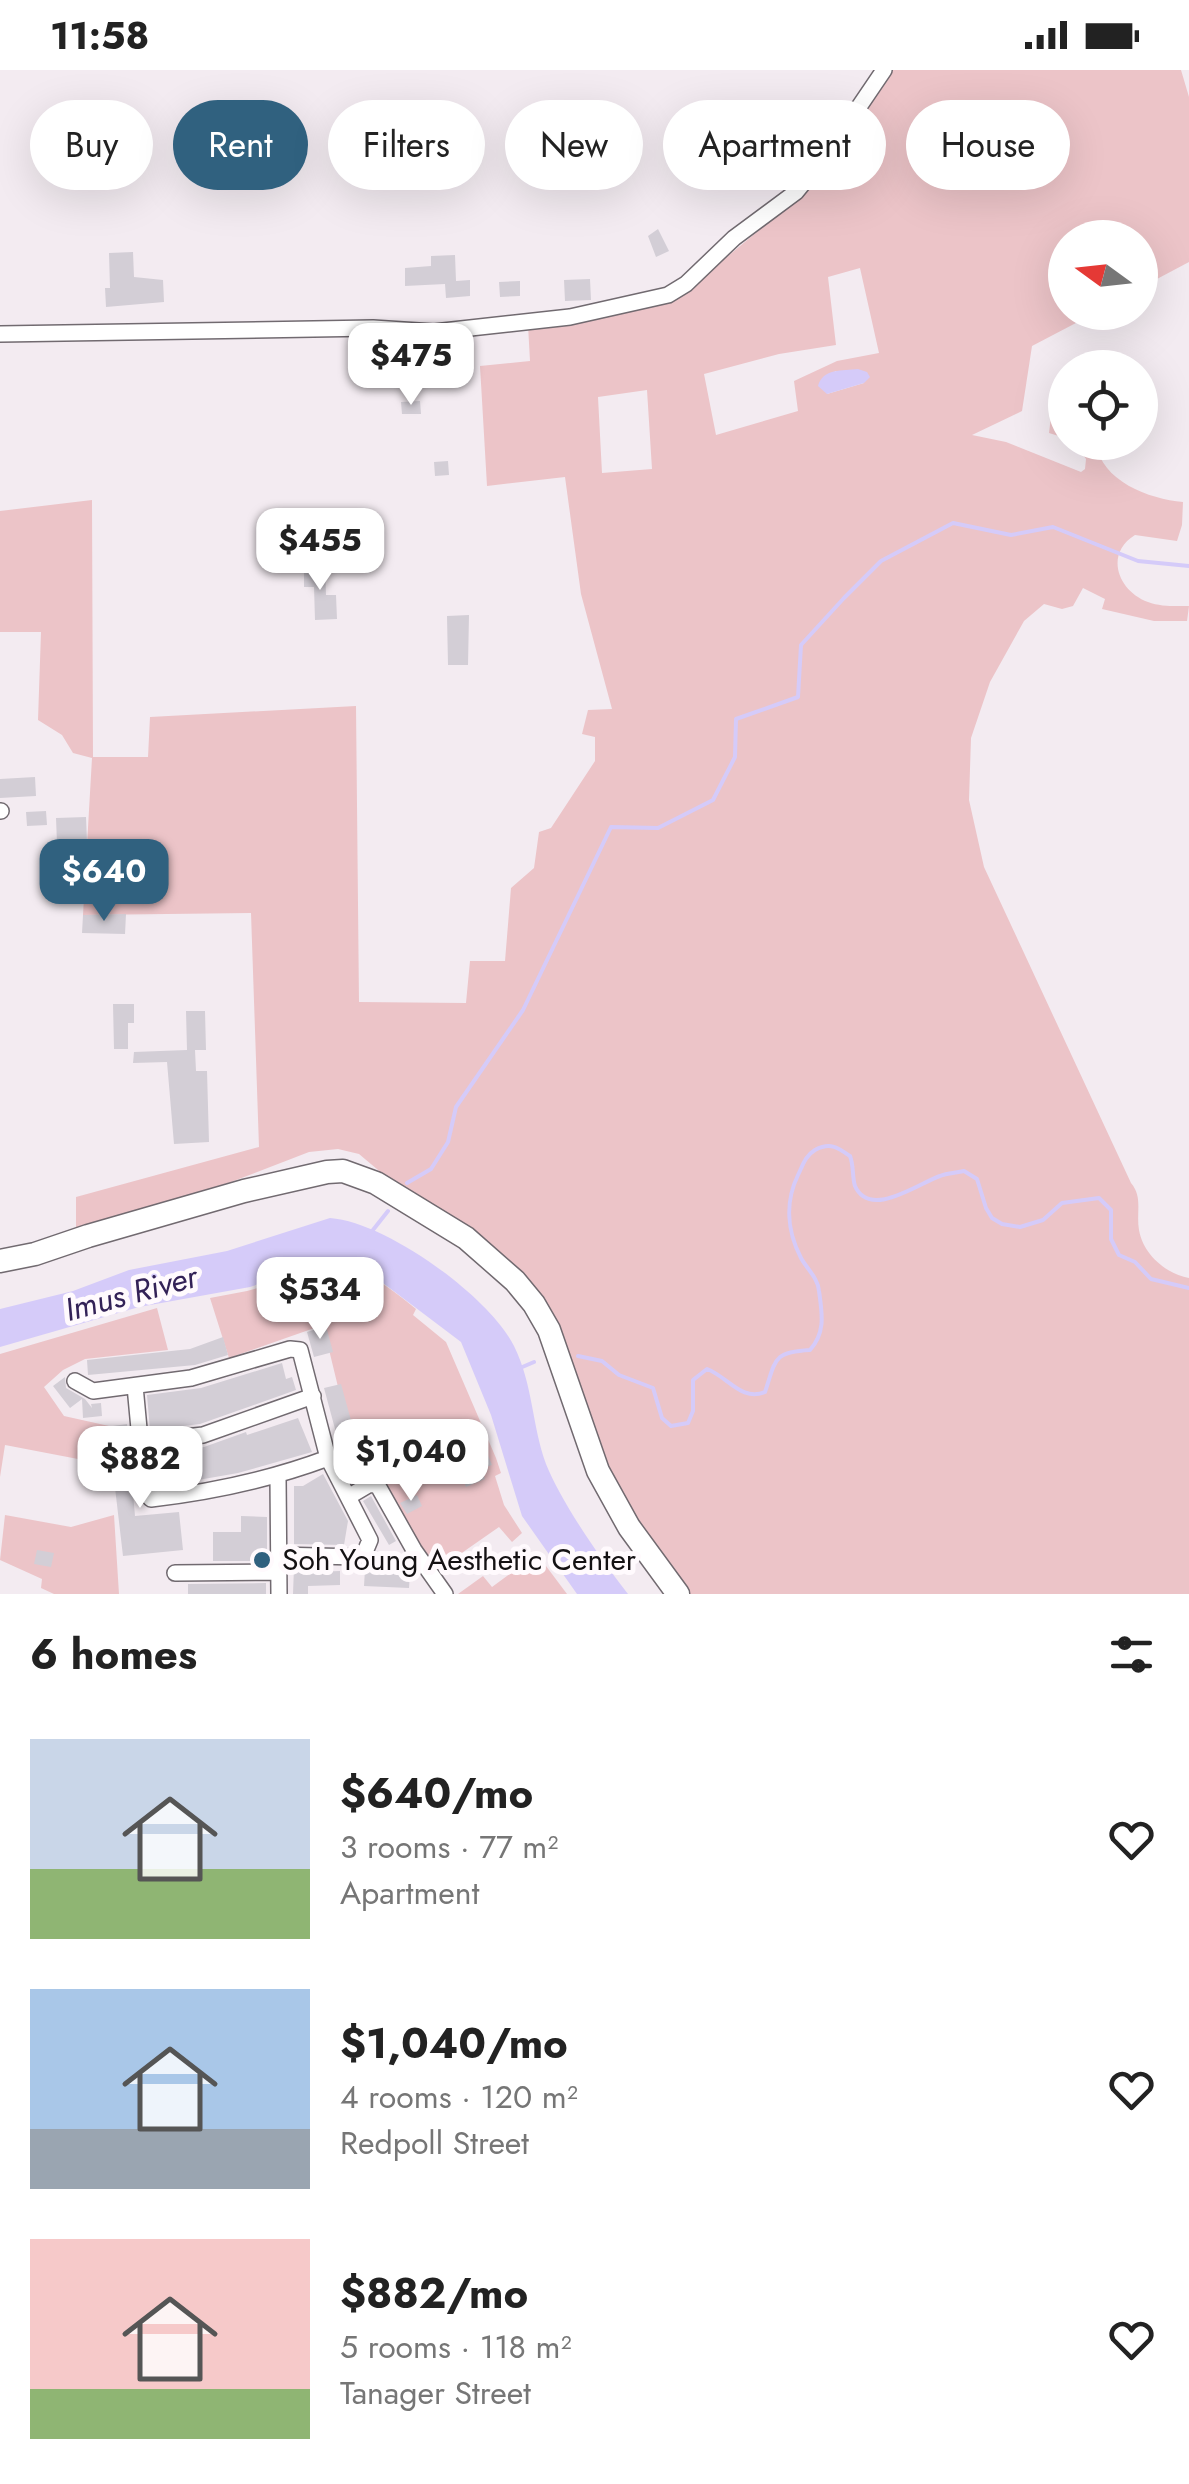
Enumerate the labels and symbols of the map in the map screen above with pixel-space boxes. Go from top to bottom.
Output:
north arrow [1048,220,1158,330]
pin: $475 [352,323,470,408]
pin: $455 [261,508,379,593]
pin: $640 [45,839,163,924]
water label: Imus River [60,1253,205,1333]
pin: $534 [261,1257,379,1342]
pin: $1,040 [330,1419,492,1504]
pin: $882 [81,1426,199,1511]
place label: Soh Young Aesthetic Center [282,1538,637,1581]
marker: Soh Young Aesthetic Center [251,1549,273,1571]

